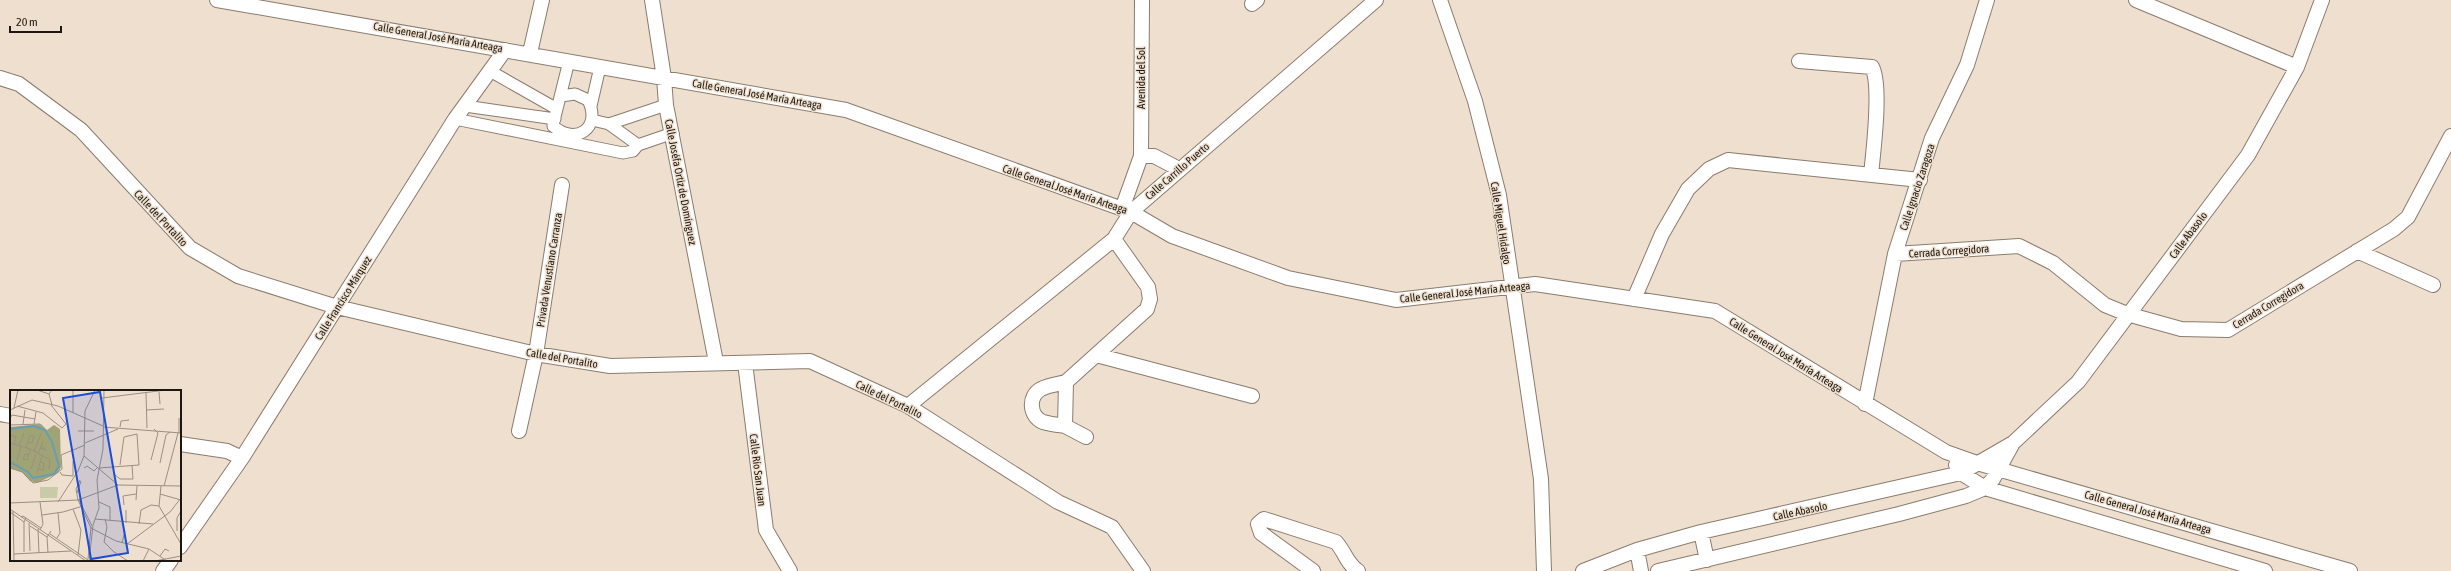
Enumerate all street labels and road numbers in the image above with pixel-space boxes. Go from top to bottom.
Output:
street label: Calle General José María Arteaga [372,20,504,54]
street label: Avenida del Sol [1135,47,1147,109]
street label: Calle General José María Arteaga [691,77,823,111]
street label: Calle Joséfa Ortiz de Domínguez [663,118,699,246]
street label: Calle Carrillo Puerto [1143,140,1211,202]
street label: Calle Ignacio Zaragoza [1897,142,1937,232]
street label: Calle General José María Arteaga [1001,162,1129,216]
street label: Calle Miguel Hidalgo [1489,181,1513,265]
street label: Calle del Portalito [132,187,190,249]
street label: Calle Abasolo [2167,209,2209,261]
street label: Privada Venustiano Carranza [534,212,564,328]
street label: Cerrada Corregidora [1908,242,1990,260]
street label: Calle Francisco Márquez [312,254,374,342]
street label: Calle General José María Arteaga [1399,279,1531,305]
street label: Cerrada Corregidora [2230,279,2306,331]
street label: Calle General José María Arteaga [1727,315,1845,395]
street label: Calle del Portalito [525,346,599,370]
street label: Calle del Portalito [854,378,924,420]
street label: Calle Río San Juan [748,433,768,507]
street label: Calle General José María Arteaga [2083,488,2213,536]
street label: Calle Abasolo [1772,499,1828,523]

